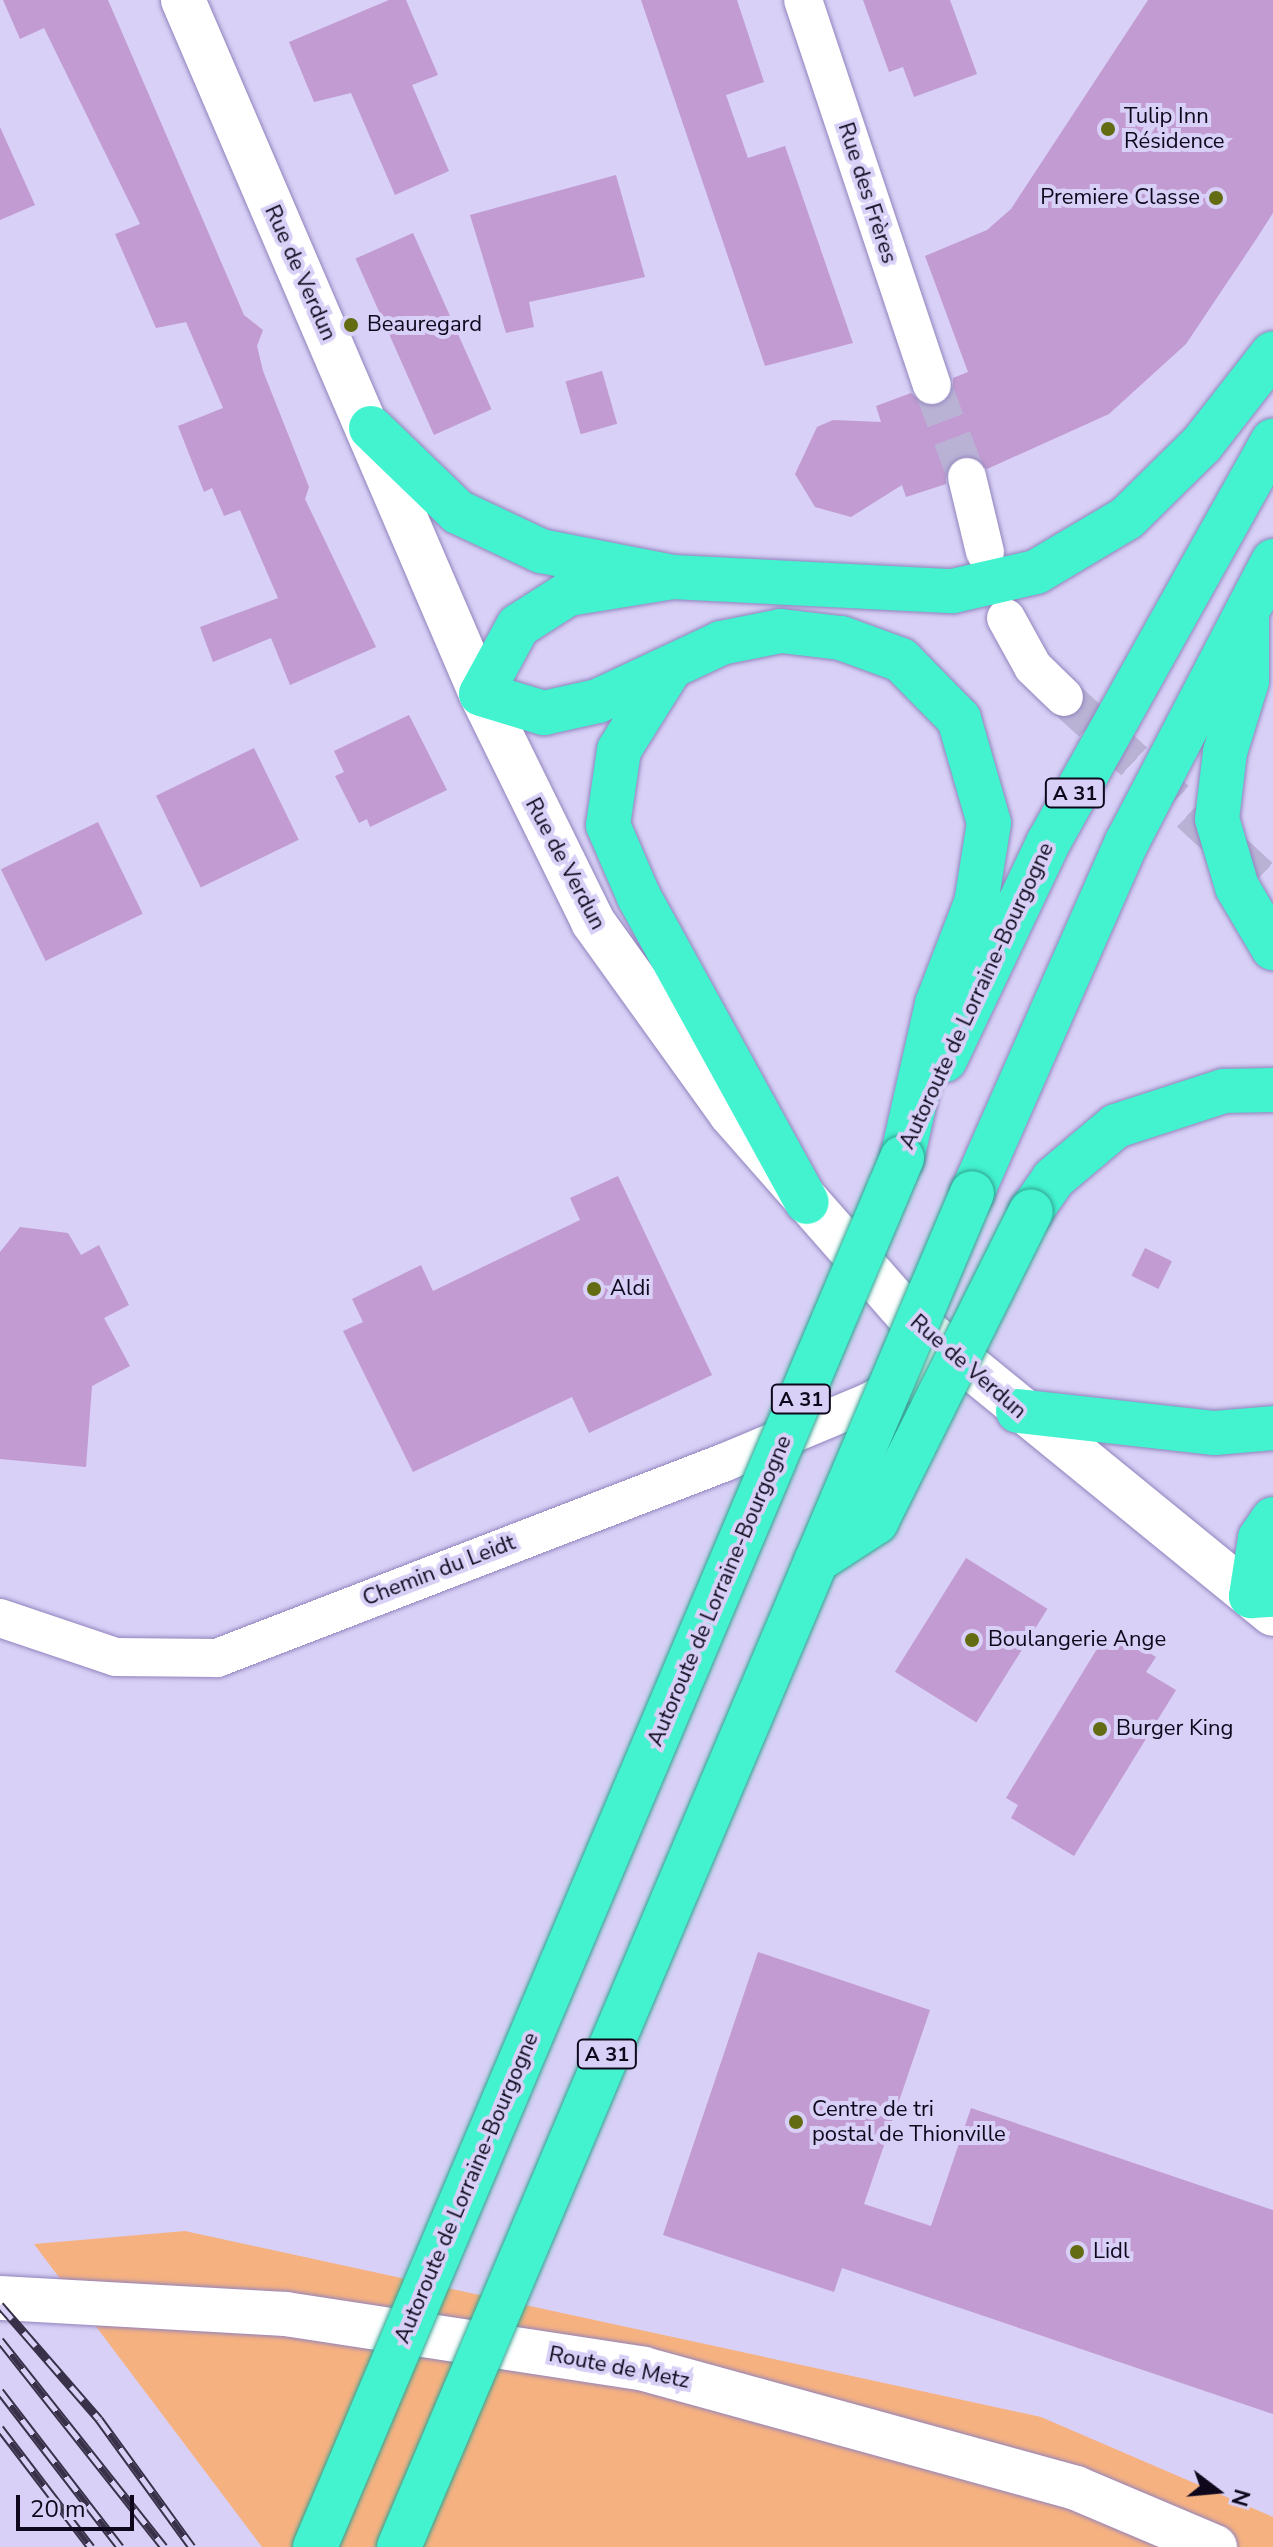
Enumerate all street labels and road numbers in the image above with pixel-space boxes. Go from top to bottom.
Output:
street label: Rue des Frères [832,119,902,267]
street label: Rue de Verdun [258,201,342,345]
road number: A 31 [1043,777,1107,809]
street label: Rue de Verdun [519,794,611,934]
street label: Autoroute de Lorraine-Bourgogne [894,838,1060,1154]
street label: Rue de Verdun [904,1309,1032,1425]
road number: A 31 [769,1383,833,1415]
street label: Autoroute de Lorraine-Bourgogne [642,1432,798,1750]
street label: Chemin du Leidt [359,1530,519,1612]
street label: Autoroute de Lorraine-Bourgogne [389,2029,545,2347]
road number: A 31 [575,2038,639,2070]
street label: Route de Metz [547,2341,691,2395]

